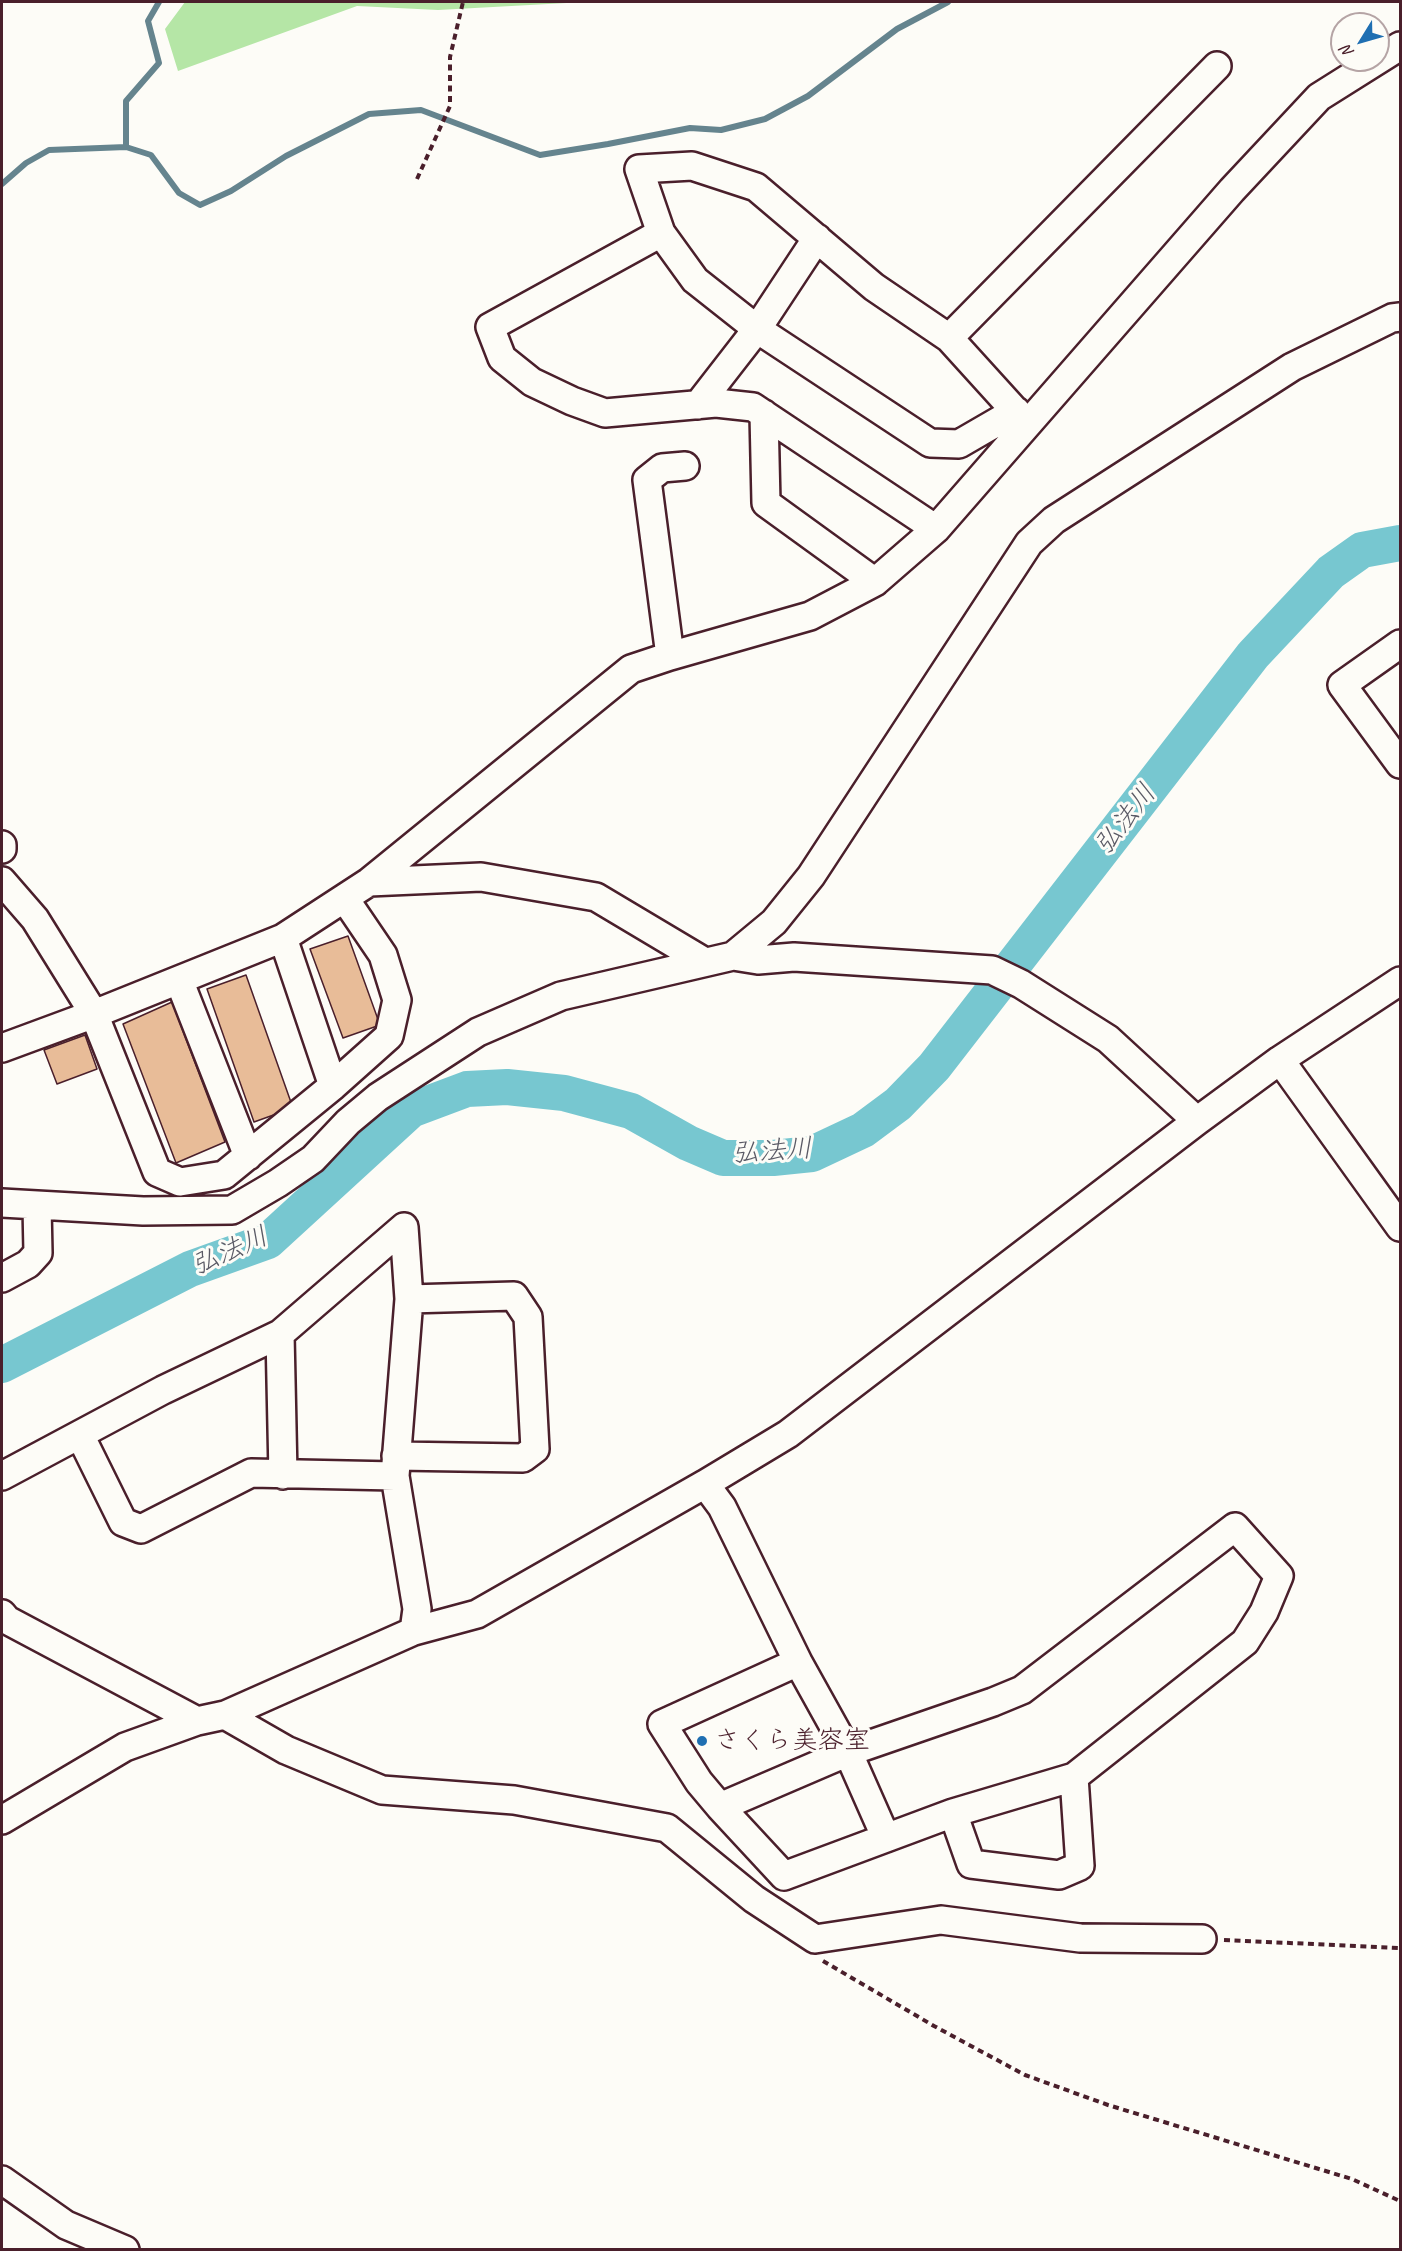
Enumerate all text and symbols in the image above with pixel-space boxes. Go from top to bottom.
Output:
north arrow [1330,12,1390,72]
text: N [1336,42,1358,62]
water label: 弘法川 [1088,778,1164,862]
water label: 弘法川 [730,1133,814,1171]
water label: 弘法川 [186,1221,274,1283]
place label: さくら美容室 [714,1725,870,1757]
marker: さくら美容室 [695,1734,709,1748]

